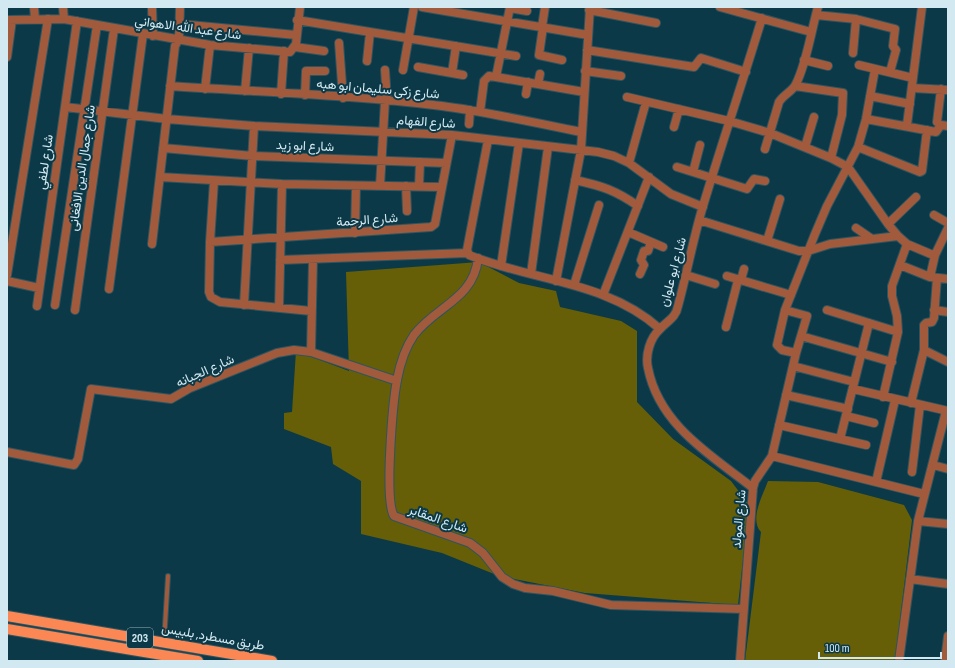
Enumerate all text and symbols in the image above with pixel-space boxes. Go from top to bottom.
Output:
street label: شارع عبد الله الاهواني [133,13,242,45]
street label: شارع زكى سليمان ابو هبه [316,76,440,103]
street label: شارع جمال الدين الافغانى [65,104,100,232]
street label: شارع الفهام [396,112,456,133]
street label: شارع لطفي [33,133,59,191]
street label: شارع ابو زيد [276,137,334,156]
street label: شارع الرحمة [336,210,398,231]
street label: شارع ابو علوان [656,235,691,309]
street label: شارع الجبانه [173,351,237,392]
street label: شارع المولد [728,489,751,549]
street label: شارع المقابر [405,501,470,537]
street label: طريق مسطرد, بلبيس [160,620,266,654]
road number: 203 [127,628,153,648]
scale bar [819,634,941,660]
text: 100 m [825,641,850,656]

